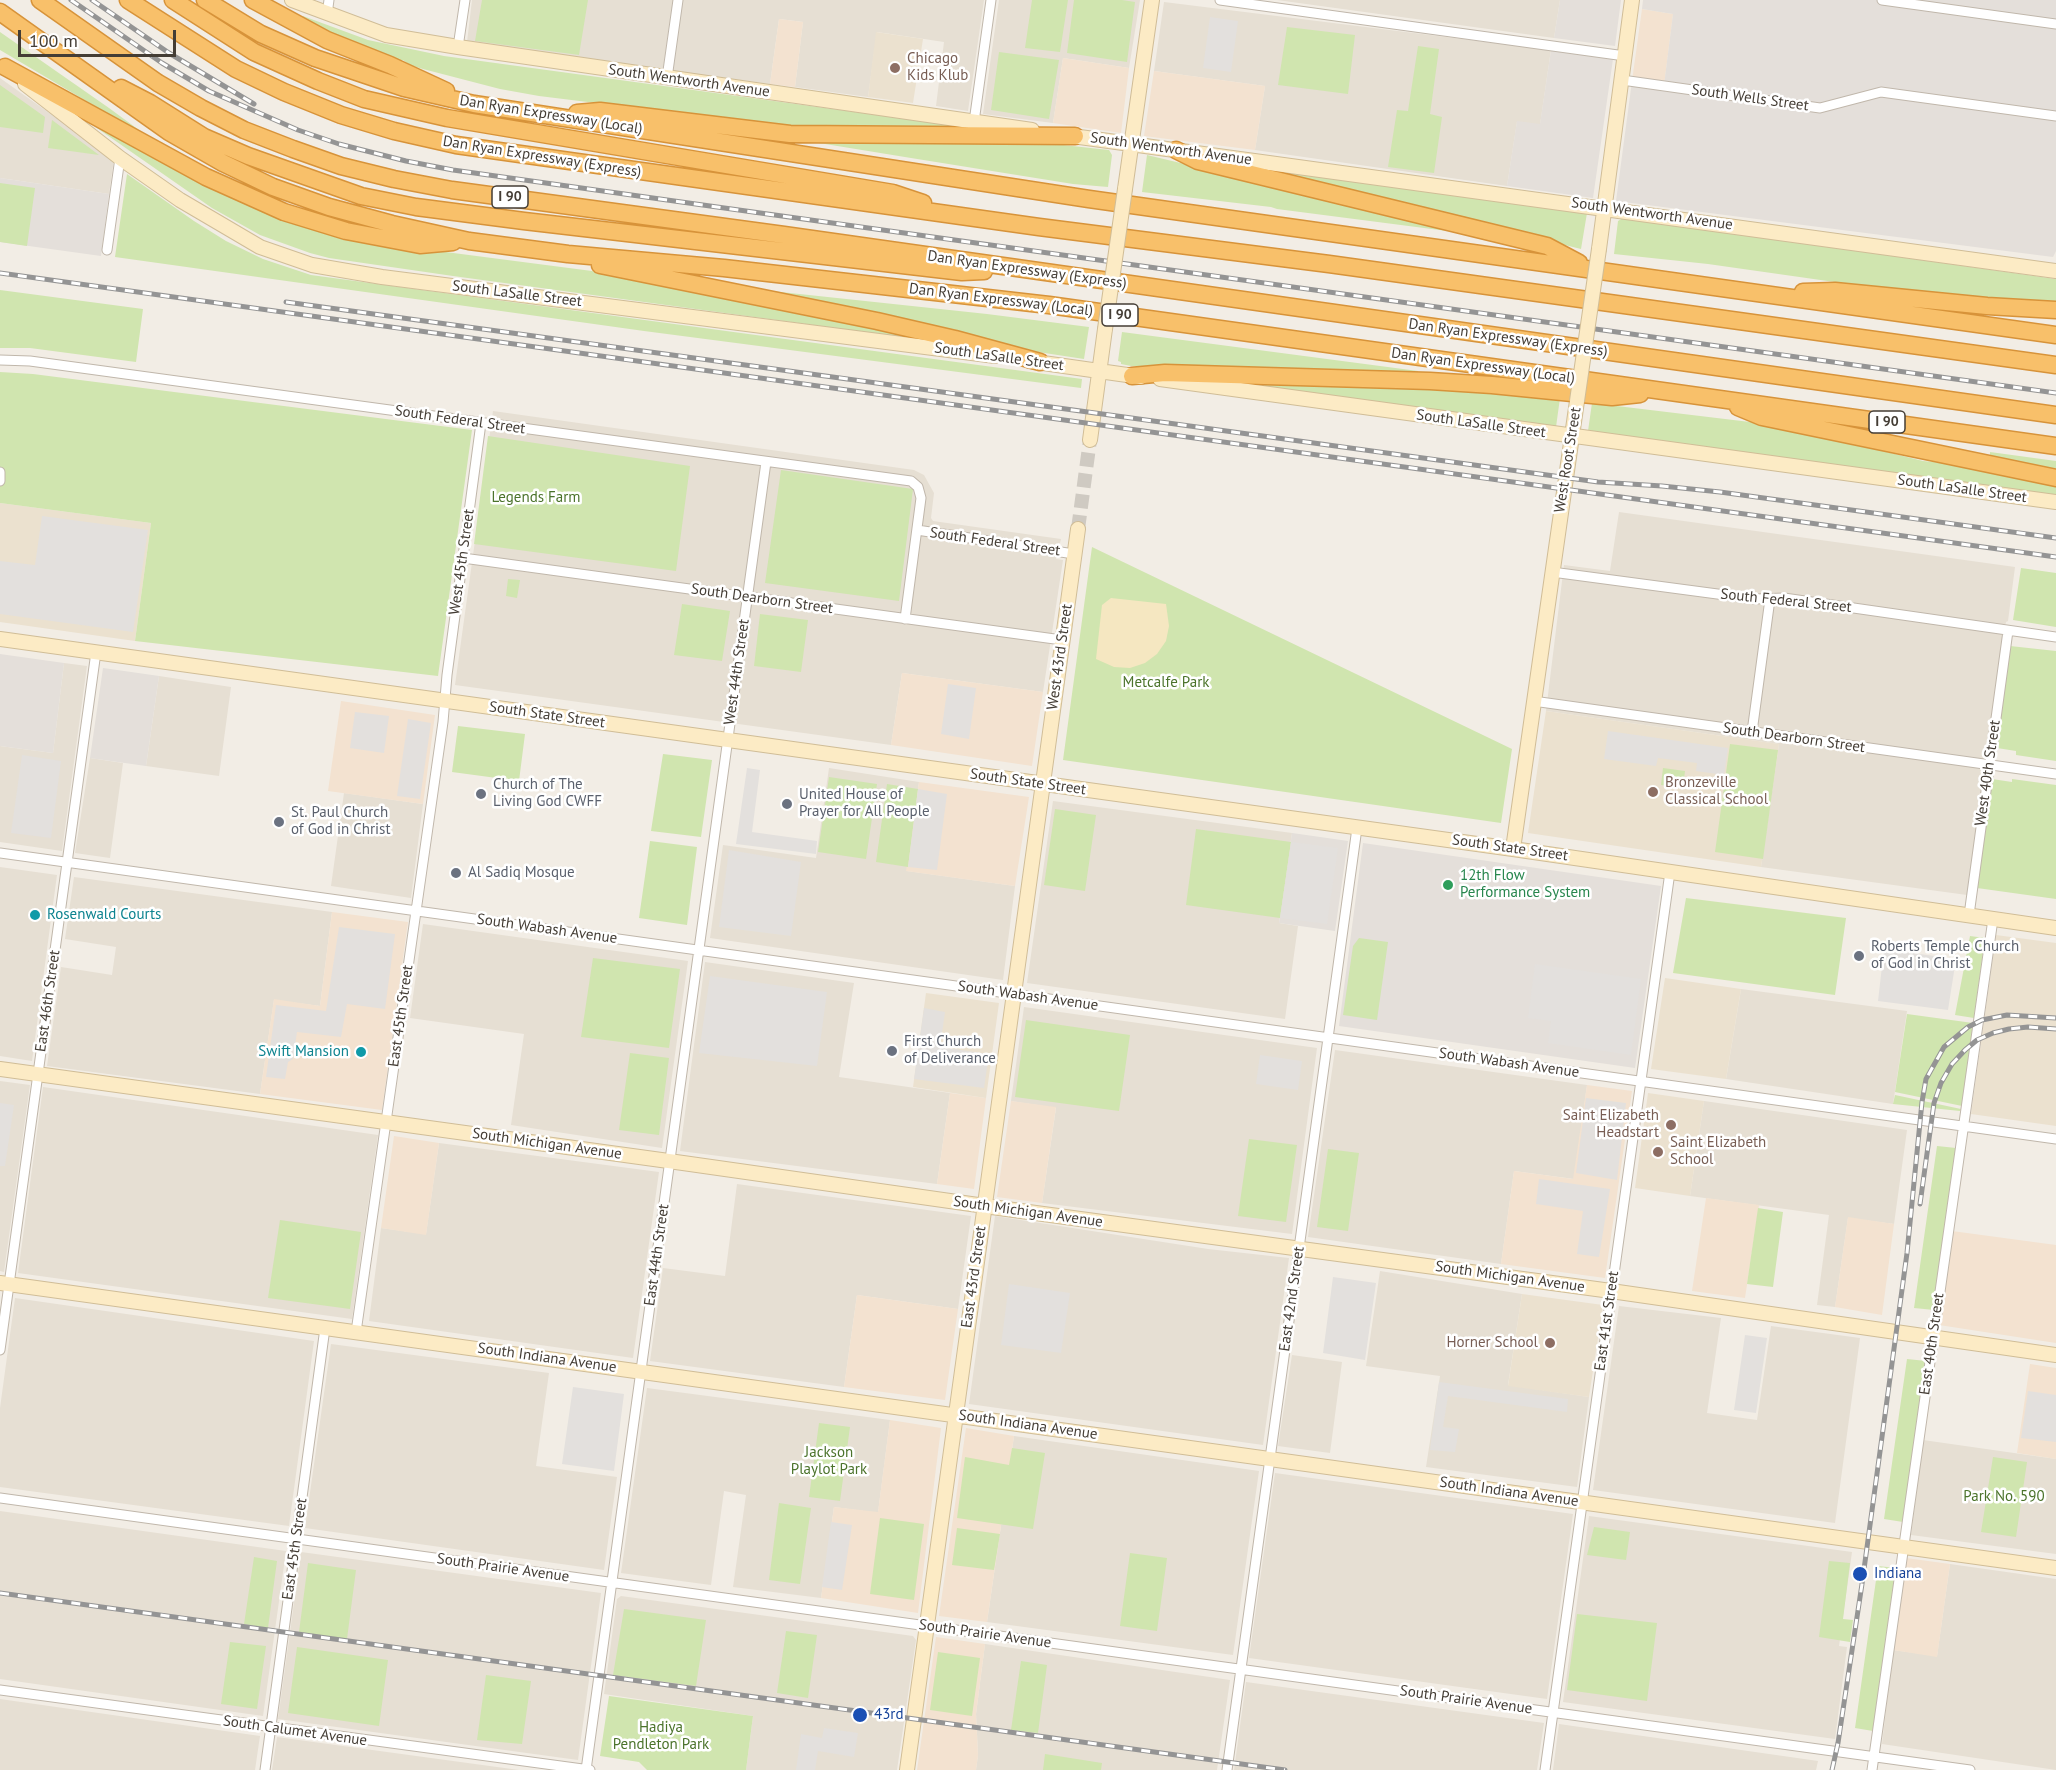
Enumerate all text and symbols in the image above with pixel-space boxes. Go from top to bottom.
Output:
scale bar [21,18,178,56]
text: 100 m [29,29,78,52]
place label: Chicago Kids Klub [907,50,968,85]
street label: South Wentworth Avenue [607,61,771,101]
marker: Chicago Kids Klub [888,61,902,75]
street label: South Wells Street [1690,81,1810,115]
street label: Dan Ryan Expressway (Local) [458,92,644,138]
street label: South Wentworth Avenue [1089,129,1253,169]
street label: Dan Ryan Expressway (Express) [441,132,643,182]
road number: I 90 [492,186,528,208]
street label: South Wentworth Avenue [1570,194,1734,234]
street label: Dan Ryan Expressway (Express) [926,247,1128,293]
street label: South LaSalle Street [451,277,583,311]
street label: Dan Ryan Expressway (Local) [908,280,1094,320]
road number: I 90 [1102,304,1138,326]
street label: Dan Ryan Expressway (Express) [1407,315,1609,361]
street label: South LaSalle Street [933,339,1065,375]
street label: Dan Ryan Expressway (Local) [1390,344,1576,388]
street label: South Federal Street [394,402,526,438]
street label: South LaSalle Street [1415,406,1547,442]
street label: West Root Street [1551,406,1585,514]
road number: I 90 [1869,411,1905,433]
street label: South LaSalle Street [1896,471,2028,507]
park label: Legends Farm [491,489,581,507]
street label: West 45th Street [446,508,478,616]
street label: South Federal Street [929,524,1061,560]
street label: South Dearborn Street [690,580,834,618]
street label: South Federal Street [1720,585,1852,617]
street label: West 43rd Street [1044,603,1076,711]
street label: West 44th Street [721,618,753,726]
park label: Metcalfe Park [1123,674,1209,692]
street label: South State Street [488,698,606,732]
street label: South Dearborn Street [1722,719,1866,757]
street label: West 40th Street [1972,719,2004,827]
street label: South State Street [969,765,1087,799]
place label: Bronzeville Classical School [1665,774,1768,809]
place label: Church of The Living God CWFF [493,776,602,811]
marker: Bronzeville Classical School [1646,785,1660,799]
place label: United House of Prayer for All People [799,786,930,821]
marker: Church of The Living God CWFF [474,787,488,801]
marker: United House of Prayer for All People [780,797,794,811]
place label: St. Paul Church of God in Christ [291,804,390,839]
marker: St. Paul Church of God in Christ [272,815,286,829]
street label: South State Street [1451,831,1569,865]
place label: Al Sadiq Mosque [468,864,575,882]
marker: Al Sadiq Mosque [449,866,463,880]
place label: 12th Flow Performance System [1460,867,1590,902]
marker: 12th Flow Performance System [1441,878,1455,892]
place label: Rosenwald Courts [47,906,161,924]
marker: Rosenwald Courts [28,908,42,922]
street label: South Wabash Avenue [476,910,618,948]
place label: Roberts Temple Church of God in Christ [1871,938,2019,973]
street label: East 46th Street [32,949,64,1053]
marker: Roberts Temple Church of God in Christ [1852,949,1866,963]
street label: East 45th Street [385,964,417,1068]
street label: South Wabash Avenue [957,977,1099,1015]
place label: First Church of Deliverance [904,1033,996,1068]
place label: Swift Mansion [258,1043,349,1061]
marker: First Church of Deliverance [885,1044,899,1058]
street label: South Wabash Avenue [1438,1044,1580,1082]
marker: Swift Mansion [354,1045,368,1059]
place label: Saint Elizabeth Headstart [1563,1107,1659,1142]
marker: Saint Elizabeth Headstart [1664,1118,1678,1132]
street label: South Michigan Avenue [471,1125,623,1163]
place label: Saint Elizabeth School [1670,1134,1766,1169]
marker: Saint Elizabeth School [1651,1145,1665,1159]
street label: South Michigan Avenue [952,1193,1104,1231]
street label: East 44th Street [641,1203,673,1307]
street label: East 43rd Street [958,1225,990,1329]
street label: East 42nd Street [1276,1245,1308,1353]
street label: South Michigan Avenue [1434,1258,1586,1296]
street label: East 41st Street [1591,1270,1623,1372]
street label: East 40th Street [1916,1292,1948,1396]
place label: Horner School [1446,1334,1538,1352]
marker: Horner School [1543,1336,1557,1350]
street label: South Indiana Avenue [476,1339,618,1377]
street label: South Indiana Avenue [957,1406,1099,1444]
park label: Jackson Playlot Park [791,1444,867,1479]
street label: South Indiana Avenue [1438,1473,1580,1511]
park label: Park No. 590 [1963,1488,2045,1506]
street label: East 45th Street [279,1497,311,1601]
street label: South Prairie Avenue [436,1550,570,1586]
marker: Indiana [1851,1565,1869,1583]
place label: Indiana [1874,1565,1922,1583]
street label: South Prairie Avenue [918,1616,1052,1652]
street label: South Prairie Avenue [1399,1682,1533,1718]
marker: 43rd [851,1706,869,1724]
place label: 43rd [874,1706,904,1724]
street label: South Calumet Avenue [222,1712,368,1750]
park label: Hadiya Pendleton Park [613,1719,709,1754]

